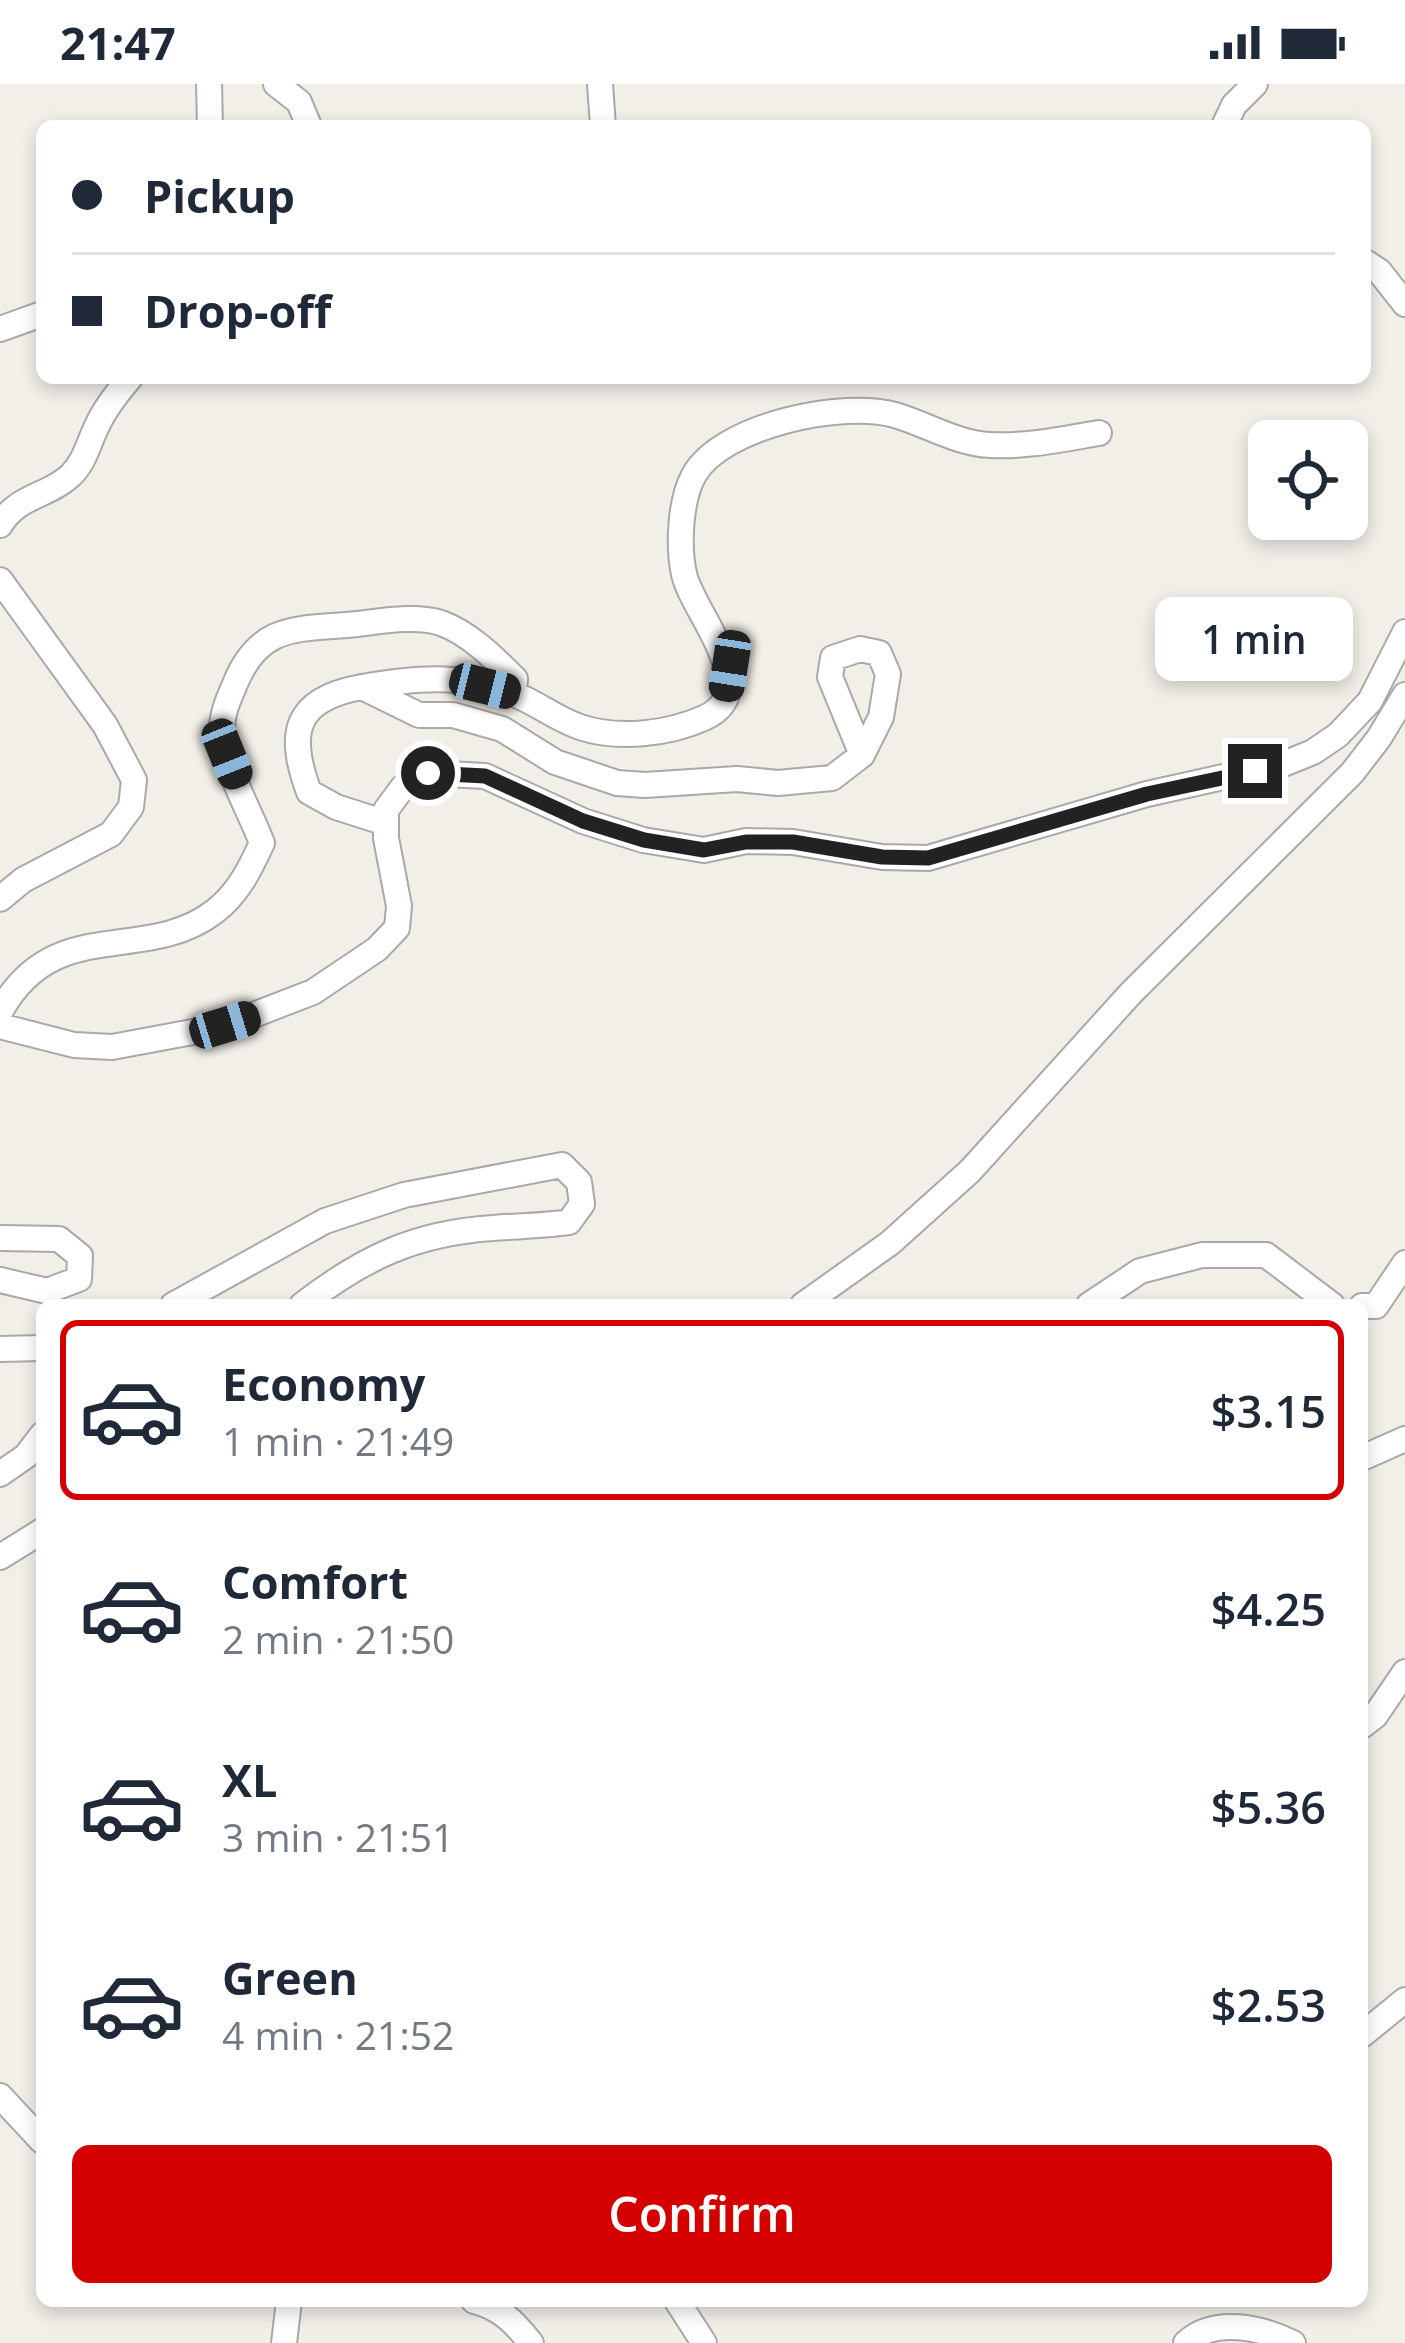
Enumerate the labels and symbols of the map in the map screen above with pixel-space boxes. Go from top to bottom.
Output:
callout: 1 min [1156,597,1354,681]
car [707,628,753,704]
car [446,660,524,712]
car [197,714,257,794]
route end [1228,744,1282,798]
route start [401,746,455,800]
car [185,997,265,1053]

